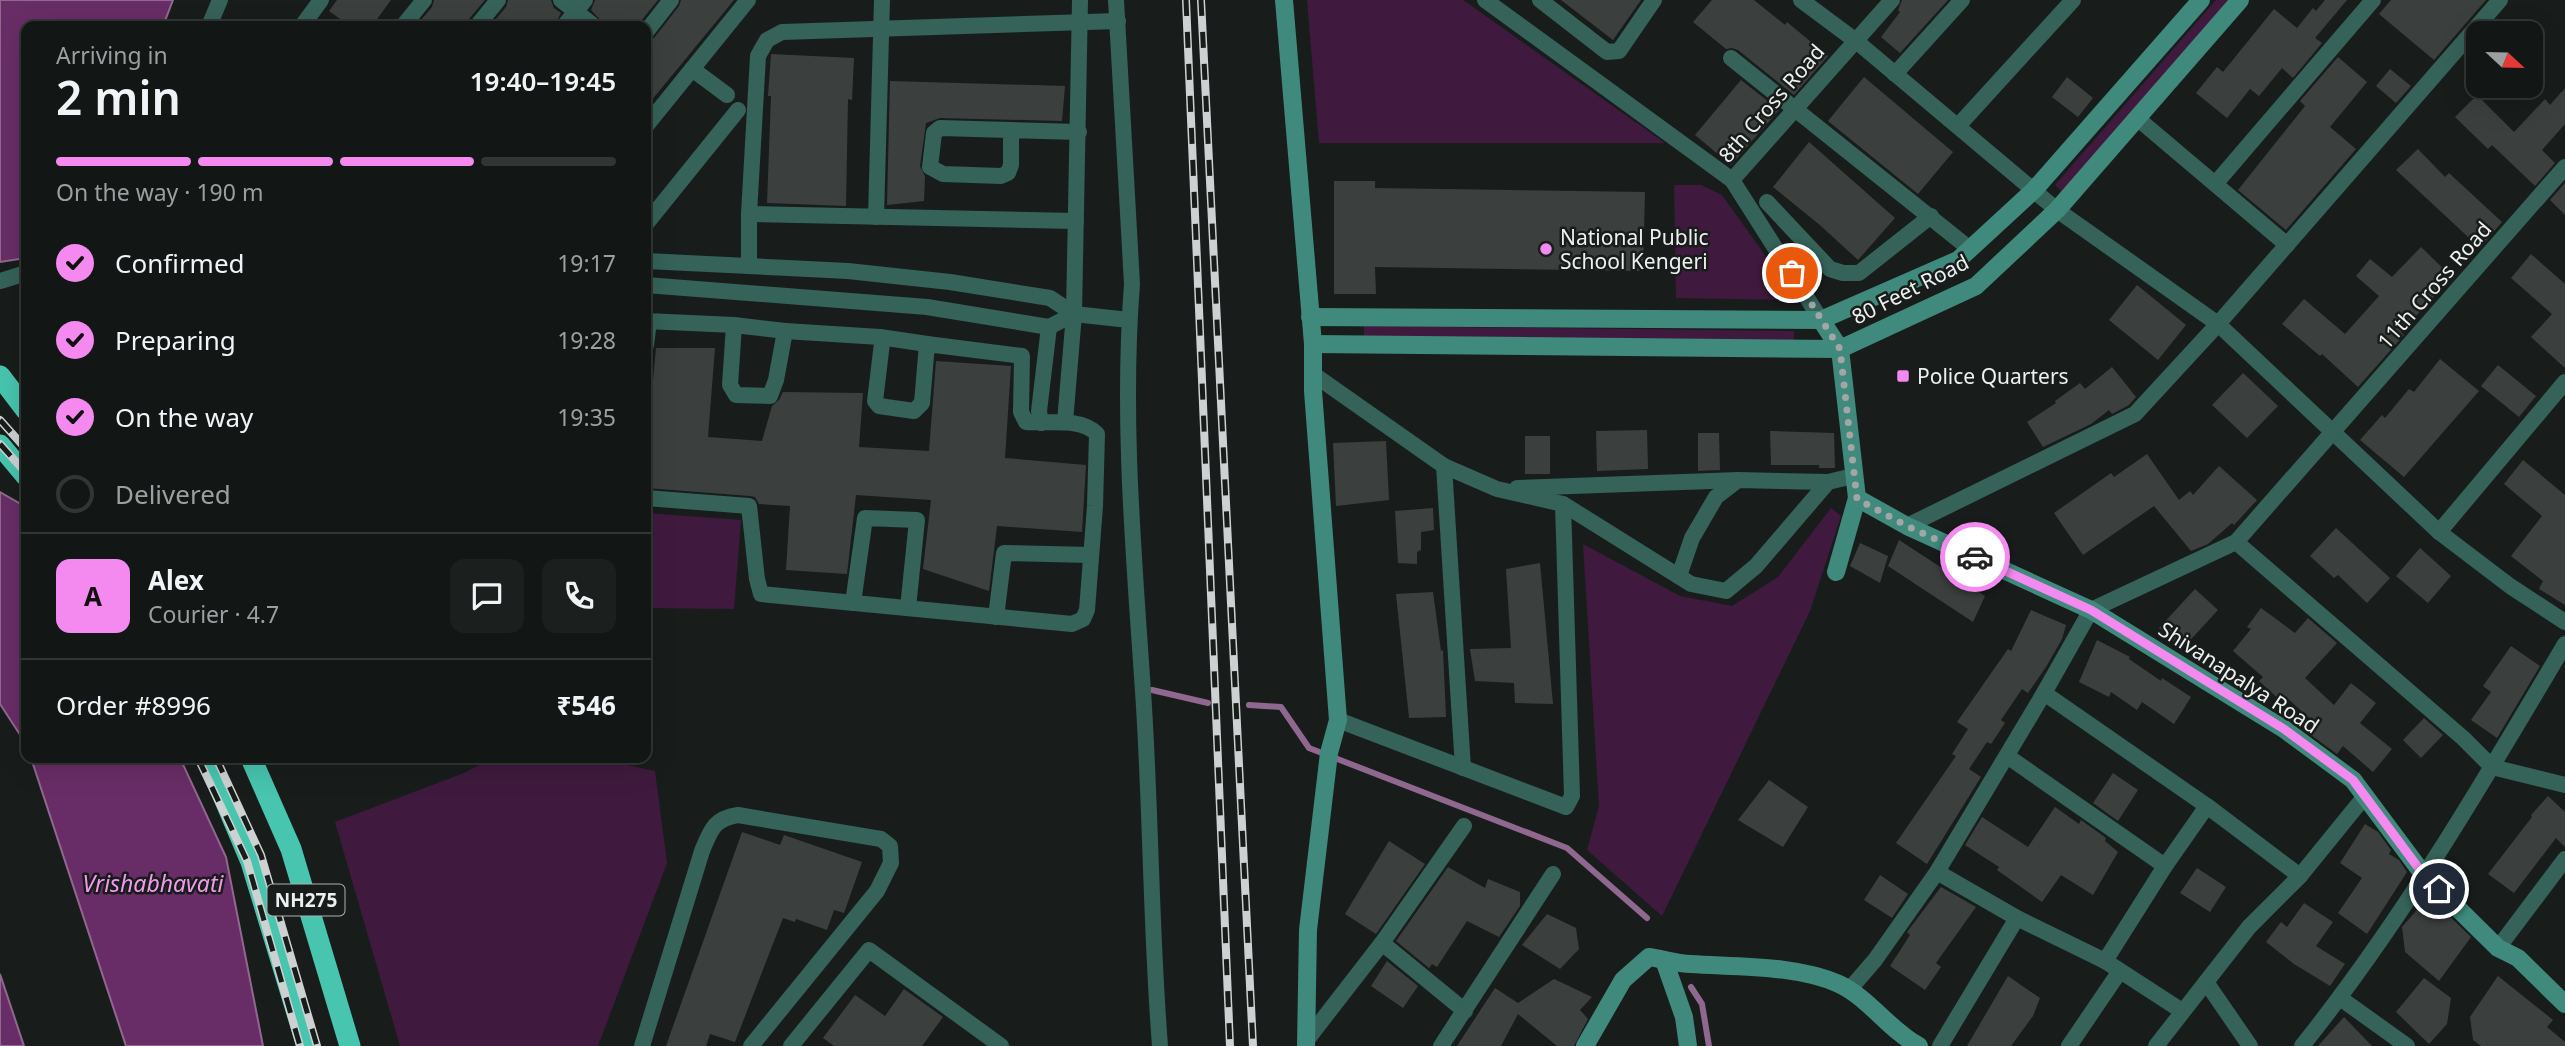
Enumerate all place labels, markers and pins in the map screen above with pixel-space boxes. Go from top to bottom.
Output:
place label: National Public School Kengeri [1560,223,1709,275]
marker: National Public School Kengeri [1538,241,1554,257]
pin [1762,243,1822,303]
place label: Police Quarters [1917,362,2069,390]
marker: Police Quarters [1895,368,1911,384]
pin [2409,859,2469,919]

